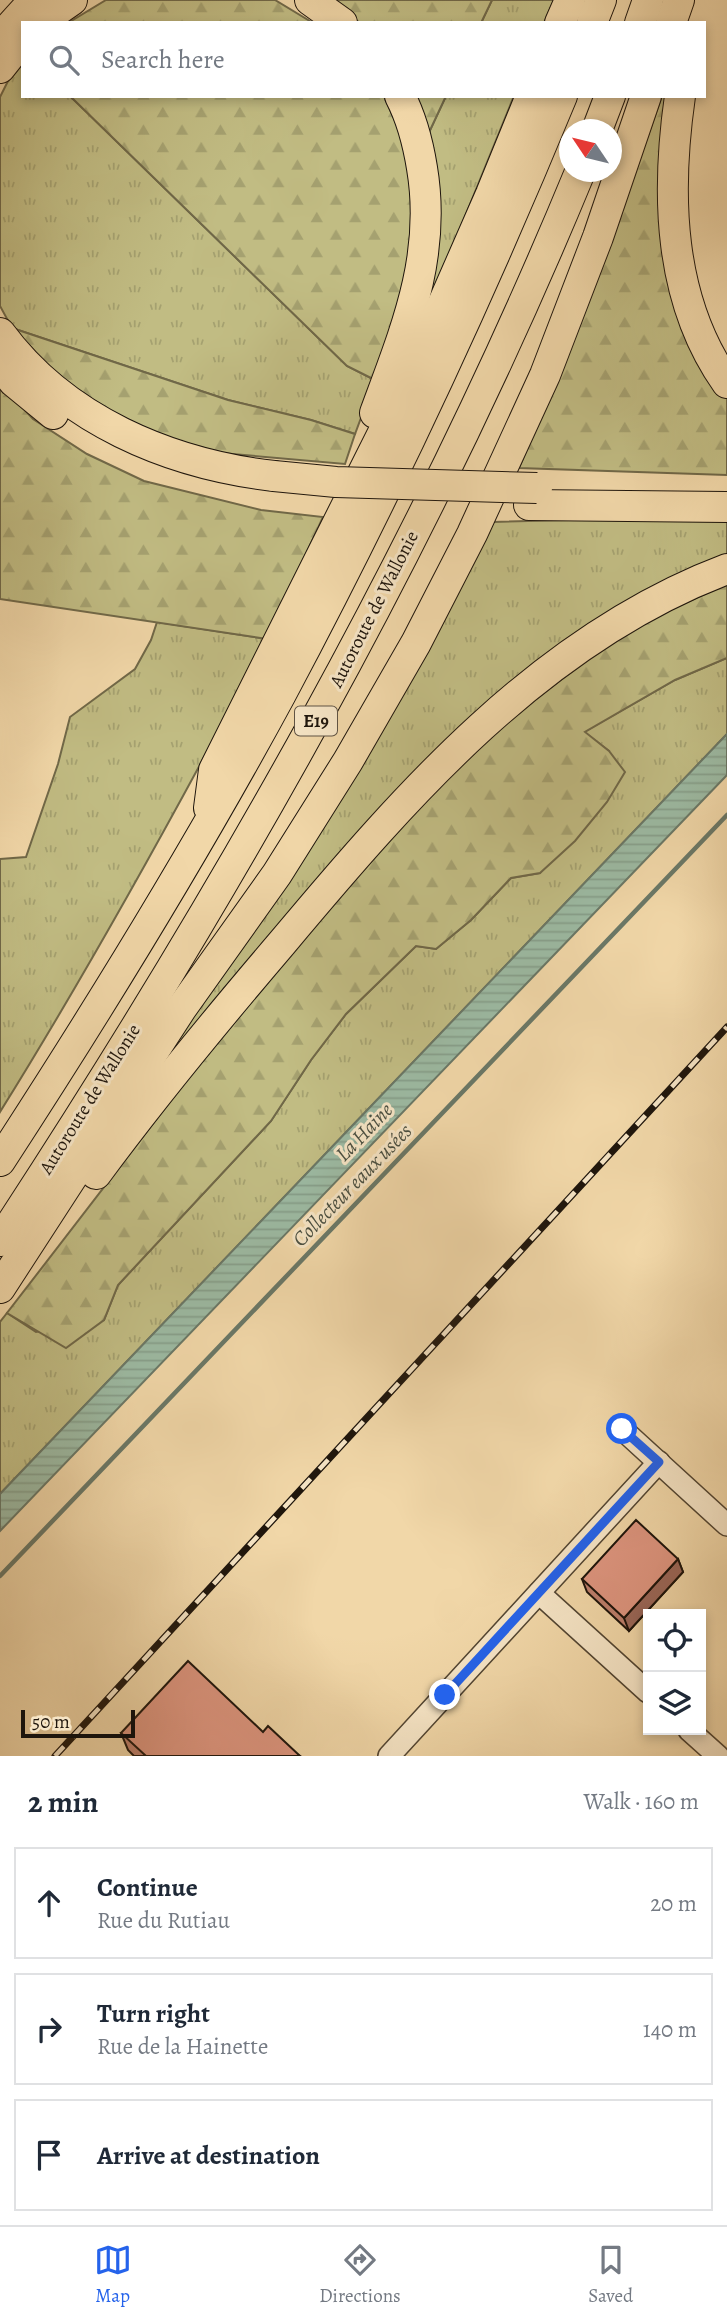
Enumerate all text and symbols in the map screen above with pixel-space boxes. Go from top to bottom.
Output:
search box [21,21,706,98]
icon: search [45,41,83,79]
text: Search here [101,42,225,77]
north arrow [559,119,622,182]
street label: Autoroute de Wallonie [323,526,425,693]
road number: E19 [295,706,337,736]
street label: Autoroute de Wallonie [33,1019,147,1180]
water label: La Haine [329,1096,399,1167]
water label: Collecteur eaux usées [286,1117,418,1253]
route start [606,1413,637,1444]
map controls [643,1609,706,1735]
button: locate [643,1609,706,1672]
button: layers [643,1672,706,1735]
route end [429,1679,460,1710]
scale bar [21,1707,135,1739]
text: 50 m [32,1709,70,1735]
text: 2 min [28,1782,98,1822]
text: Walk · 160 m [584,1786,699,1817]
text: Continue [97,1870,198,1905]
icon: ahead [30,1884,68,1922]
text: 20 m [650,1888,697,1919]
text: Rue du Rutiau [97,1905,230,1936]
text: Turn right [97,1996,210,2031]
icon: right [30,2010,68,2048]
text: 140 m [643,2014,697,2045]
text: Rue de la Hainette [97,2031,268,2062]
icon: arrive [30,2136,68,2174]
text: Arrive at destination [97,2138,320,2173]
tab: Map [94,2241,132,2309]
tab: Directions [319,2241,401,2309]
tab: Saved [588,2241,633,2309]

